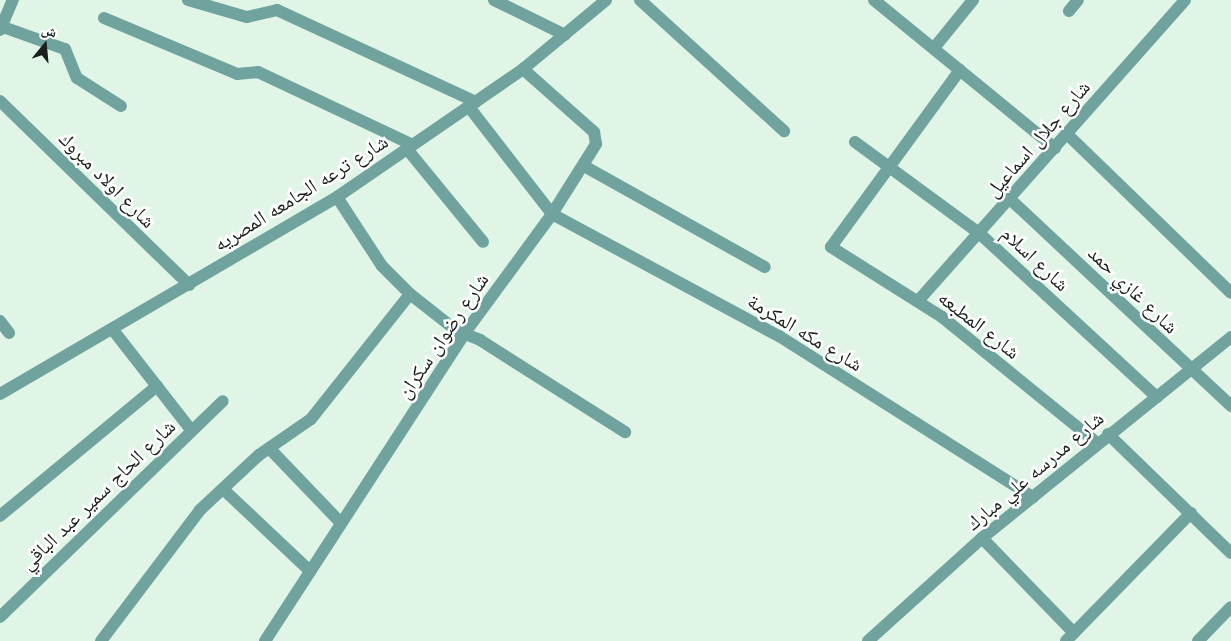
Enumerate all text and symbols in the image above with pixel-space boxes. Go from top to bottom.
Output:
text: ش [39,19,59,42]
north arrow [20,20,70,70]
street label: شارع جلال اسماعيل [981,76,1095,202]
street label: شارع اولاد مبروك [54,127,160,233]
street label: شارع ترعه الجامعه المصريه [210,130,392,256]
street label: شارع اسلام [996,222,1074,296]
street label: شارع غازي حمد [1083,241,1183,339]
street label: شارع رضوان سكران [392,269,494,403]
street label: شارع المطبعه [933,286,1025,364]
street label: شارع مكه المكرمة [743,289,867,377]
street label: شارع مدرسه علي مبارك [961,406,1109,536]
street label: شارع الحاج سمير عبد الباقي [15,415,181,575]

